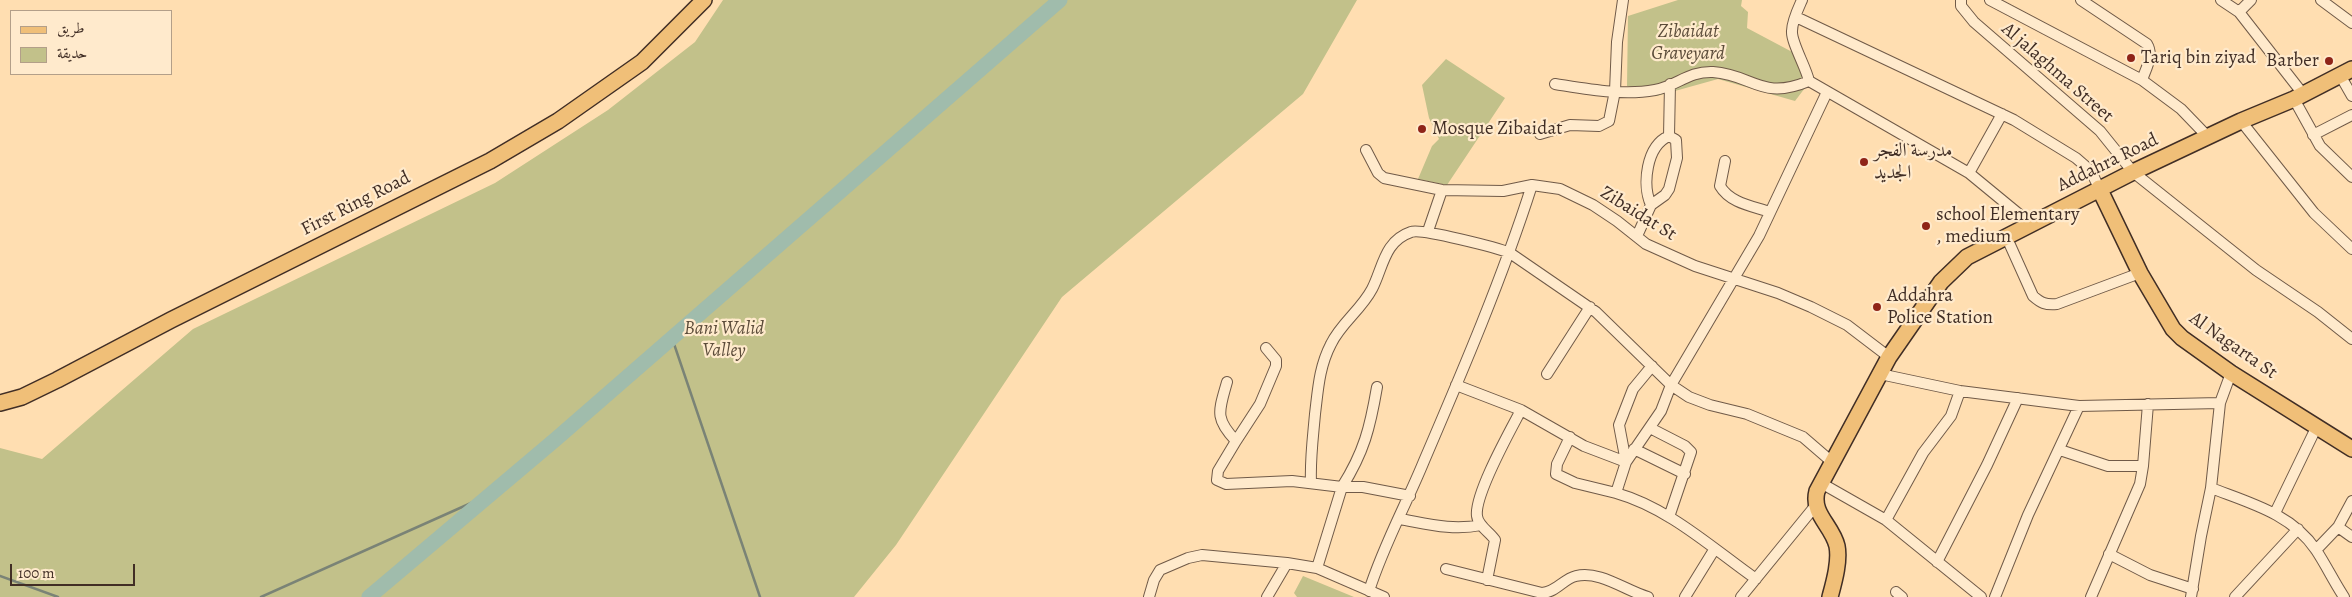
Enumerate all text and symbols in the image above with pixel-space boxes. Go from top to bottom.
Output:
legend [10,10,172,75]
text: طريق [57,18,84,38]
street label: Al jalaghma Street [1996,18,2118,128]
park label: Zibaidat Graveyard [1651,21,1725,65]
text: حديقة [57,43,87,63]
place label: Tariq bin ziyad [2141,47,2256,69]
place label: Barber [2266,50,2319,72]
marker: Tariq bin ziyad [2125,52,2137,64]
marker: Barber [2323,55,2335,67]
place label: Mosque Zibaidat [1432,118,1563,140]
marker: Mosque Zibaidat [1416,123,1428,135]
street label: Addahra Road [2054,129,2162,197]
place label: مدرسة الفجر الجديد [1874,140,1952,184]
marker: مدرسة الفجر الجديد [1858,156,1870,168]
street label: First Ring Road [298,167,414,241]
street label: Zibaidat St [1596,182,1680,246]
place label: school Elementary , medium [1936,204,2079,248]
marker: school Elementary , medium [1920,220,1932,232]
place label: Addahra Police Station [1887,285,1993,329]
marker: Addahra Police Station [1871,301,1883,313]
street label: Al Nagarta St [2185,307,2281,385]
park label: Bani Walid Valley [684,318,764,362]
scale bar [12,554,138,586]
text: 100 m [18,563,55,583]

